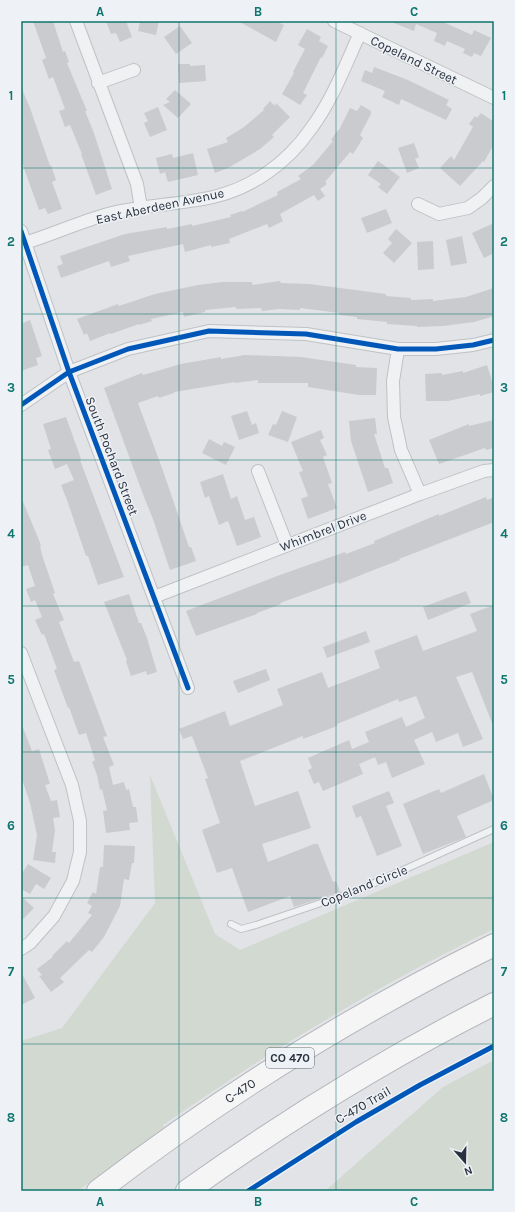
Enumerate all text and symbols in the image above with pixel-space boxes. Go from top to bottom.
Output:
text: A [96,4,104,19]
text: B [254,4,262,19]
text: C [410,4,418,19]
street label: Copeland Street [368,33,460,87]
text: 1 [9,88,13,103]
text: 1 [502,88,506,103]
street label: East Aberdeen Avenue [95,185,226,227]
text: 2 [7,234,15,249]
text: 2 [500,234,508,249]
text: 3 [7,380,15,395]
text: 3 [500,380,508,395]
street label: South Pochard Street [82,395,142,518]
street label: Whimbrel Drive [278,507,369,554]
text: 4 [7,526,15,541]
text: 4 [500,526,508,541]
text: 5 [7,672,15,687]
text: 5 [500,672,508,687]
text: 6 [7,818,15,833]
text: 6 [500,818,508,833]
street label: Copeland Circle [318,862,410,910]
text: 7 [8,964,15,979]
text: 7 [501,964,508,979]
road number: CO 470 [266,1048,314,1068]
street label: C-470 [222,1075,258,1106]
street label: C-470 Trail [333,1083,393,1127]
text: 8 [7,1110,15,1125]
text: 8 [500,1110,508,1125]
north arrow [445,1142,485,1182]
text: N [462,1163,474,1178]
text: A [96,1194,104,1209]
text: B [254,1194,262,1209]
text: C [410,1194,418,1209]

